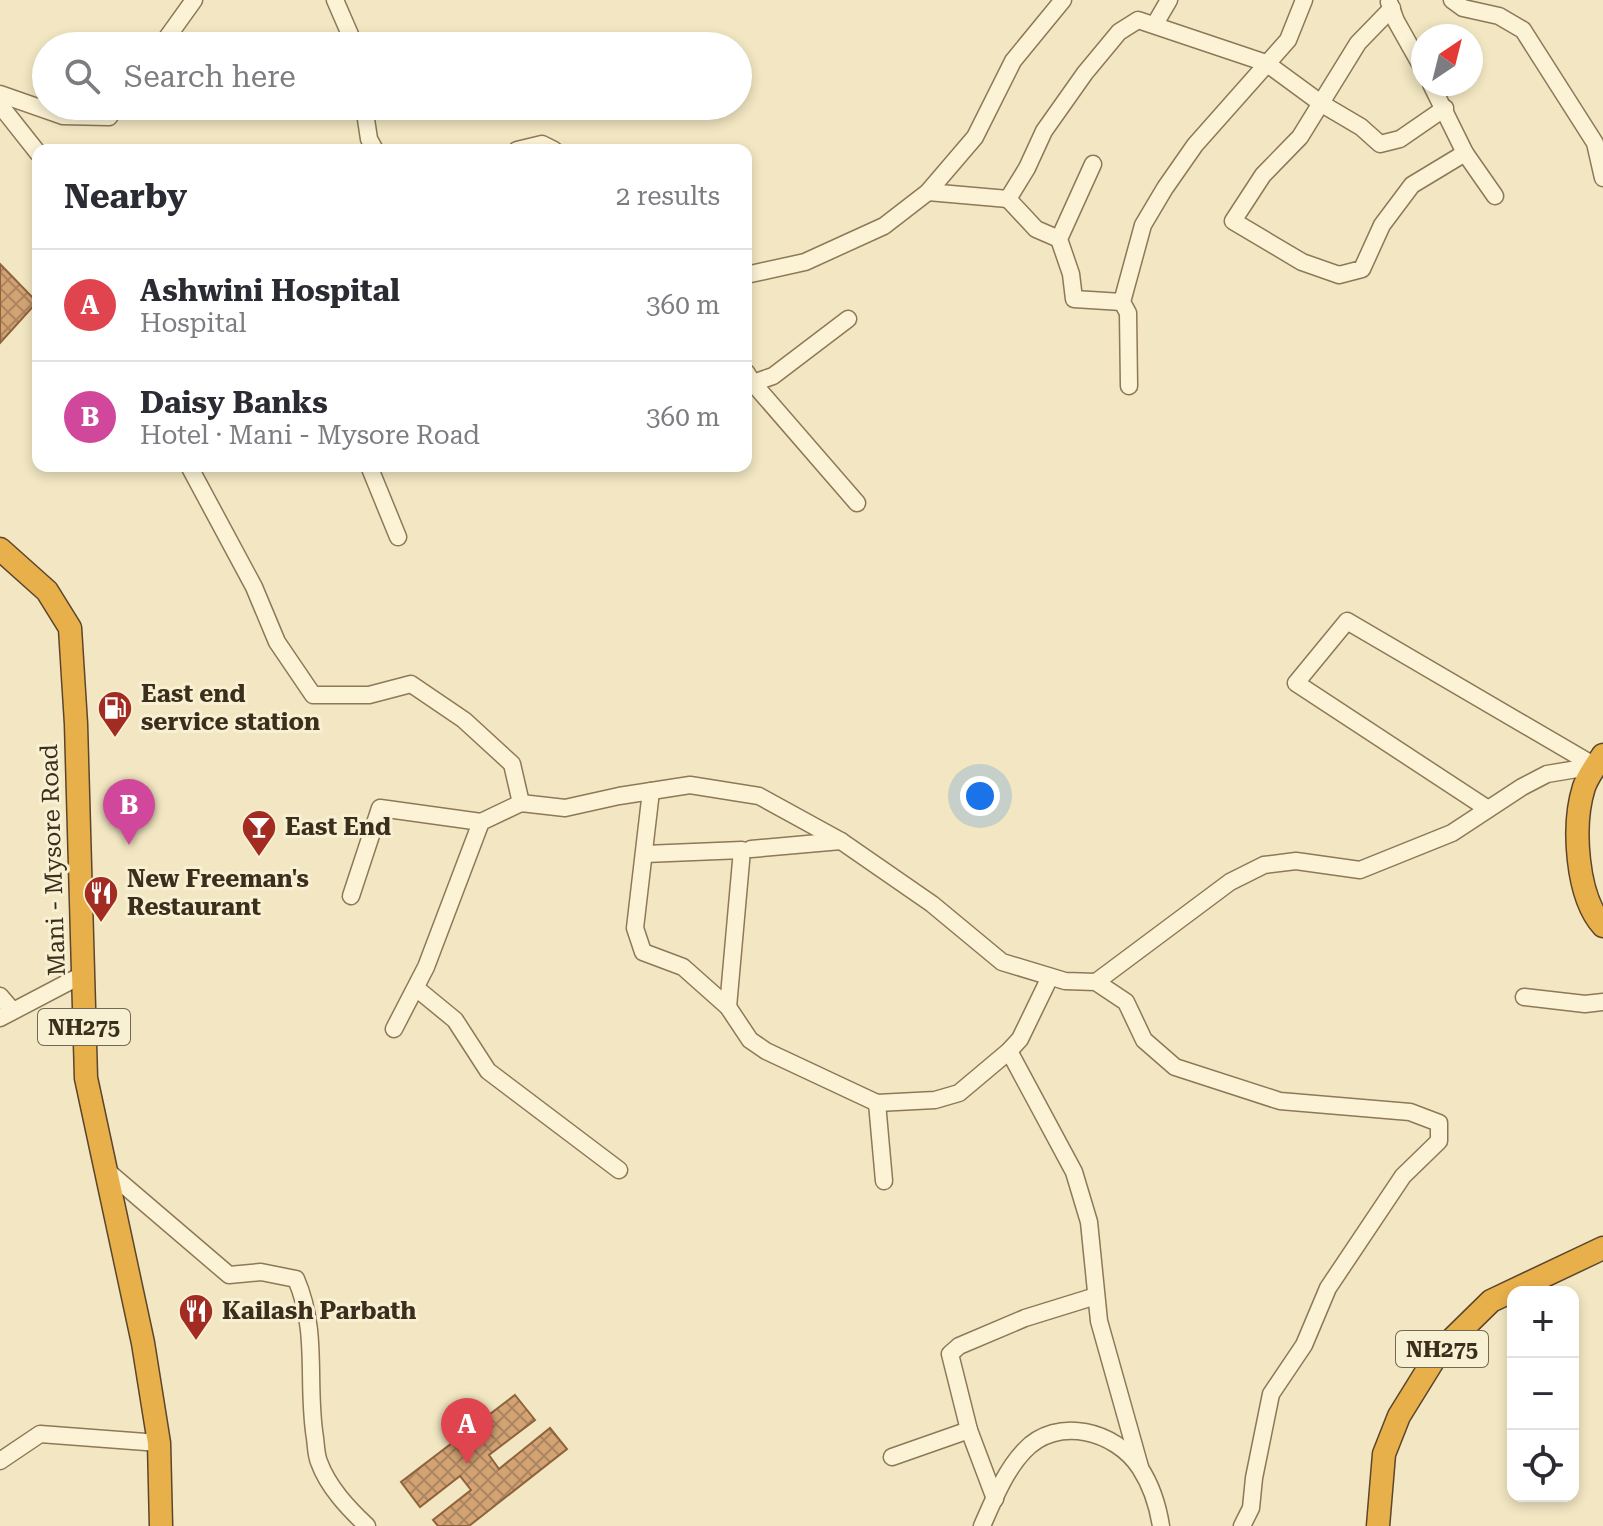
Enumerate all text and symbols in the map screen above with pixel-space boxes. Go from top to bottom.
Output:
north arrow [1411,24,1483,96]
search box [32,32,752,120]
icon: search [60,54,104,98]
text: Search here [124,59,296,94]
text: Nearby [64,176,187,216]
text: 2 results [616,181,720,211]
text: Ashwini Hospital [140,273,400,308]
text: A [81,290,99,320]
text: 360 m [646,290,720,320]
text: Hospital [140,308,247,338]
text: Daisy Banks [140,385,328,420]
text: B [81,402,99,432]
text: 360 m [646,402,720,432]
text: Hotel · Mani - Mysore Road [140,420,480,450]
place label: East end service station [141,680,320,736]
fuel station icon: East end service station [96,689,134,739]
street label: Mani - Mysore Road [35,744,71,976]
your location [960,776,1000,816]
pin: B [103,779,155,845]
bar icon: East End [240,808,278,858]
place label: East End [285,813,391,841]
place label: New Freeman's Restaurant [127,865,309,921]
restaurant icon: New Freeman's Restaurant [82,874,120,924]
road number: NH275 [38,1009,130,1045]
map controls [1507,1286,1579,1502]
button: + [1507,1286,1579,1358]
restaurant icon: Kailash Parbath [177,1292,215,1342]
place label: Kailash Parbath [222,1297,416,1325]
road number: NH275 [1396,1331,1488,1367]
button: − [1507,1358,1579,1430]
pin: A [441,1398,493,1464]
button: locate [1507,1430,1579,1502]

